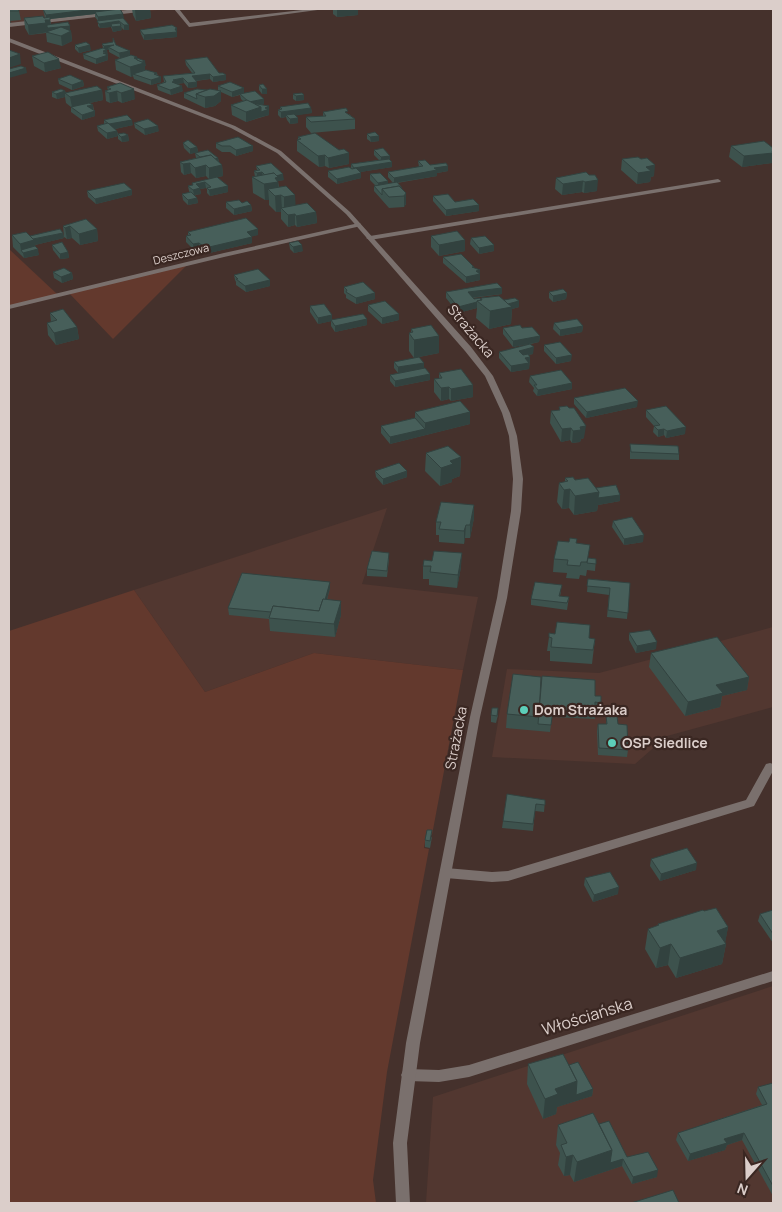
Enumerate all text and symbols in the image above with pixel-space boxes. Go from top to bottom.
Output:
street label: Deszczowa [151,239,210,268]
street label: Strażacka [444,300,499,361]
place label: Dom Strażaka [534,700,627,719]
marker: Dom Strażaka [518,704,530,716]
street label: Strażacka [440,705,471,771]
place label: OSP Siedlice [622,733,708,752]
marker: OSP Siedlice [606,737,618,749]
street label: Włościańska [539,992,635,1040]
north arrow [722,1152,772,1202]
text: N [734,1179,750,1200]

